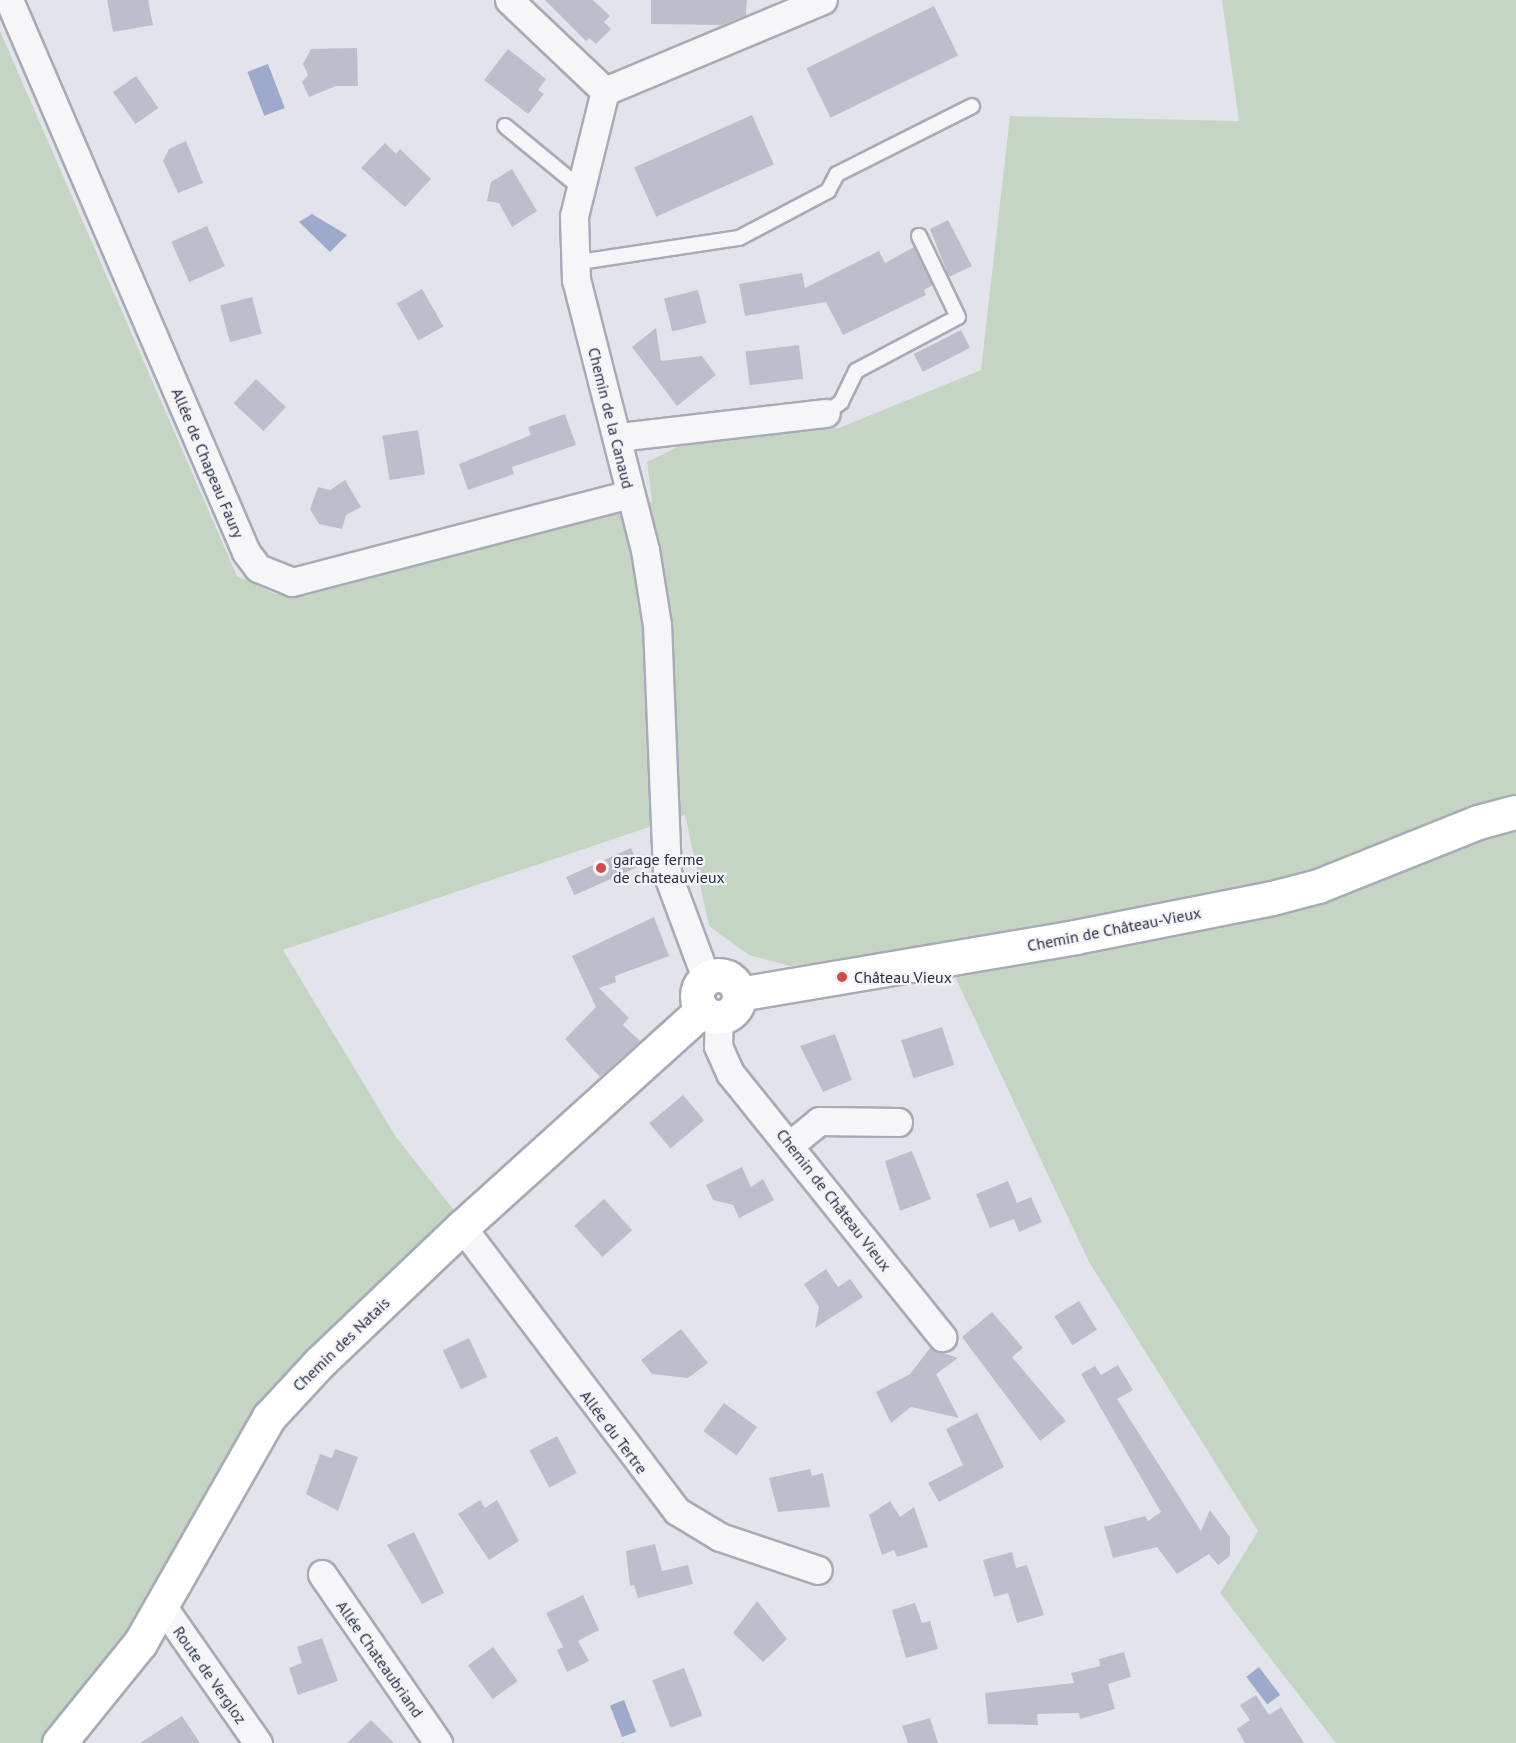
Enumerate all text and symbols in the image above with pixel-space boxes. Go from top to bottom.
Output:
street label: Chemin de la Canaud [584,345,638,491]
street label: Allée de Chapeau Faury [168,385,248,541]
place label: garage ferme de chateauvieux [613,849,725,887]
marker: garage ferme de chateauvieux [594,861,608,875]
street label: Chemin de Château-Vieux [1025,903,1203,955]
place label: Château Vieux [854,967,952,987]
marker: Château Vieux [835,970,849,984]
street label: Chemin de Château Vieux [772,1125,896,1275]
street label: Chemin des Natais [289,1293,393,1395]
street label: Allée du Tertre [576,1386,652,1478]
street label: Allée Chateaubriand [332,1597,428,1721]
street label: Route de Vergloz [169,1622,251,1728]

